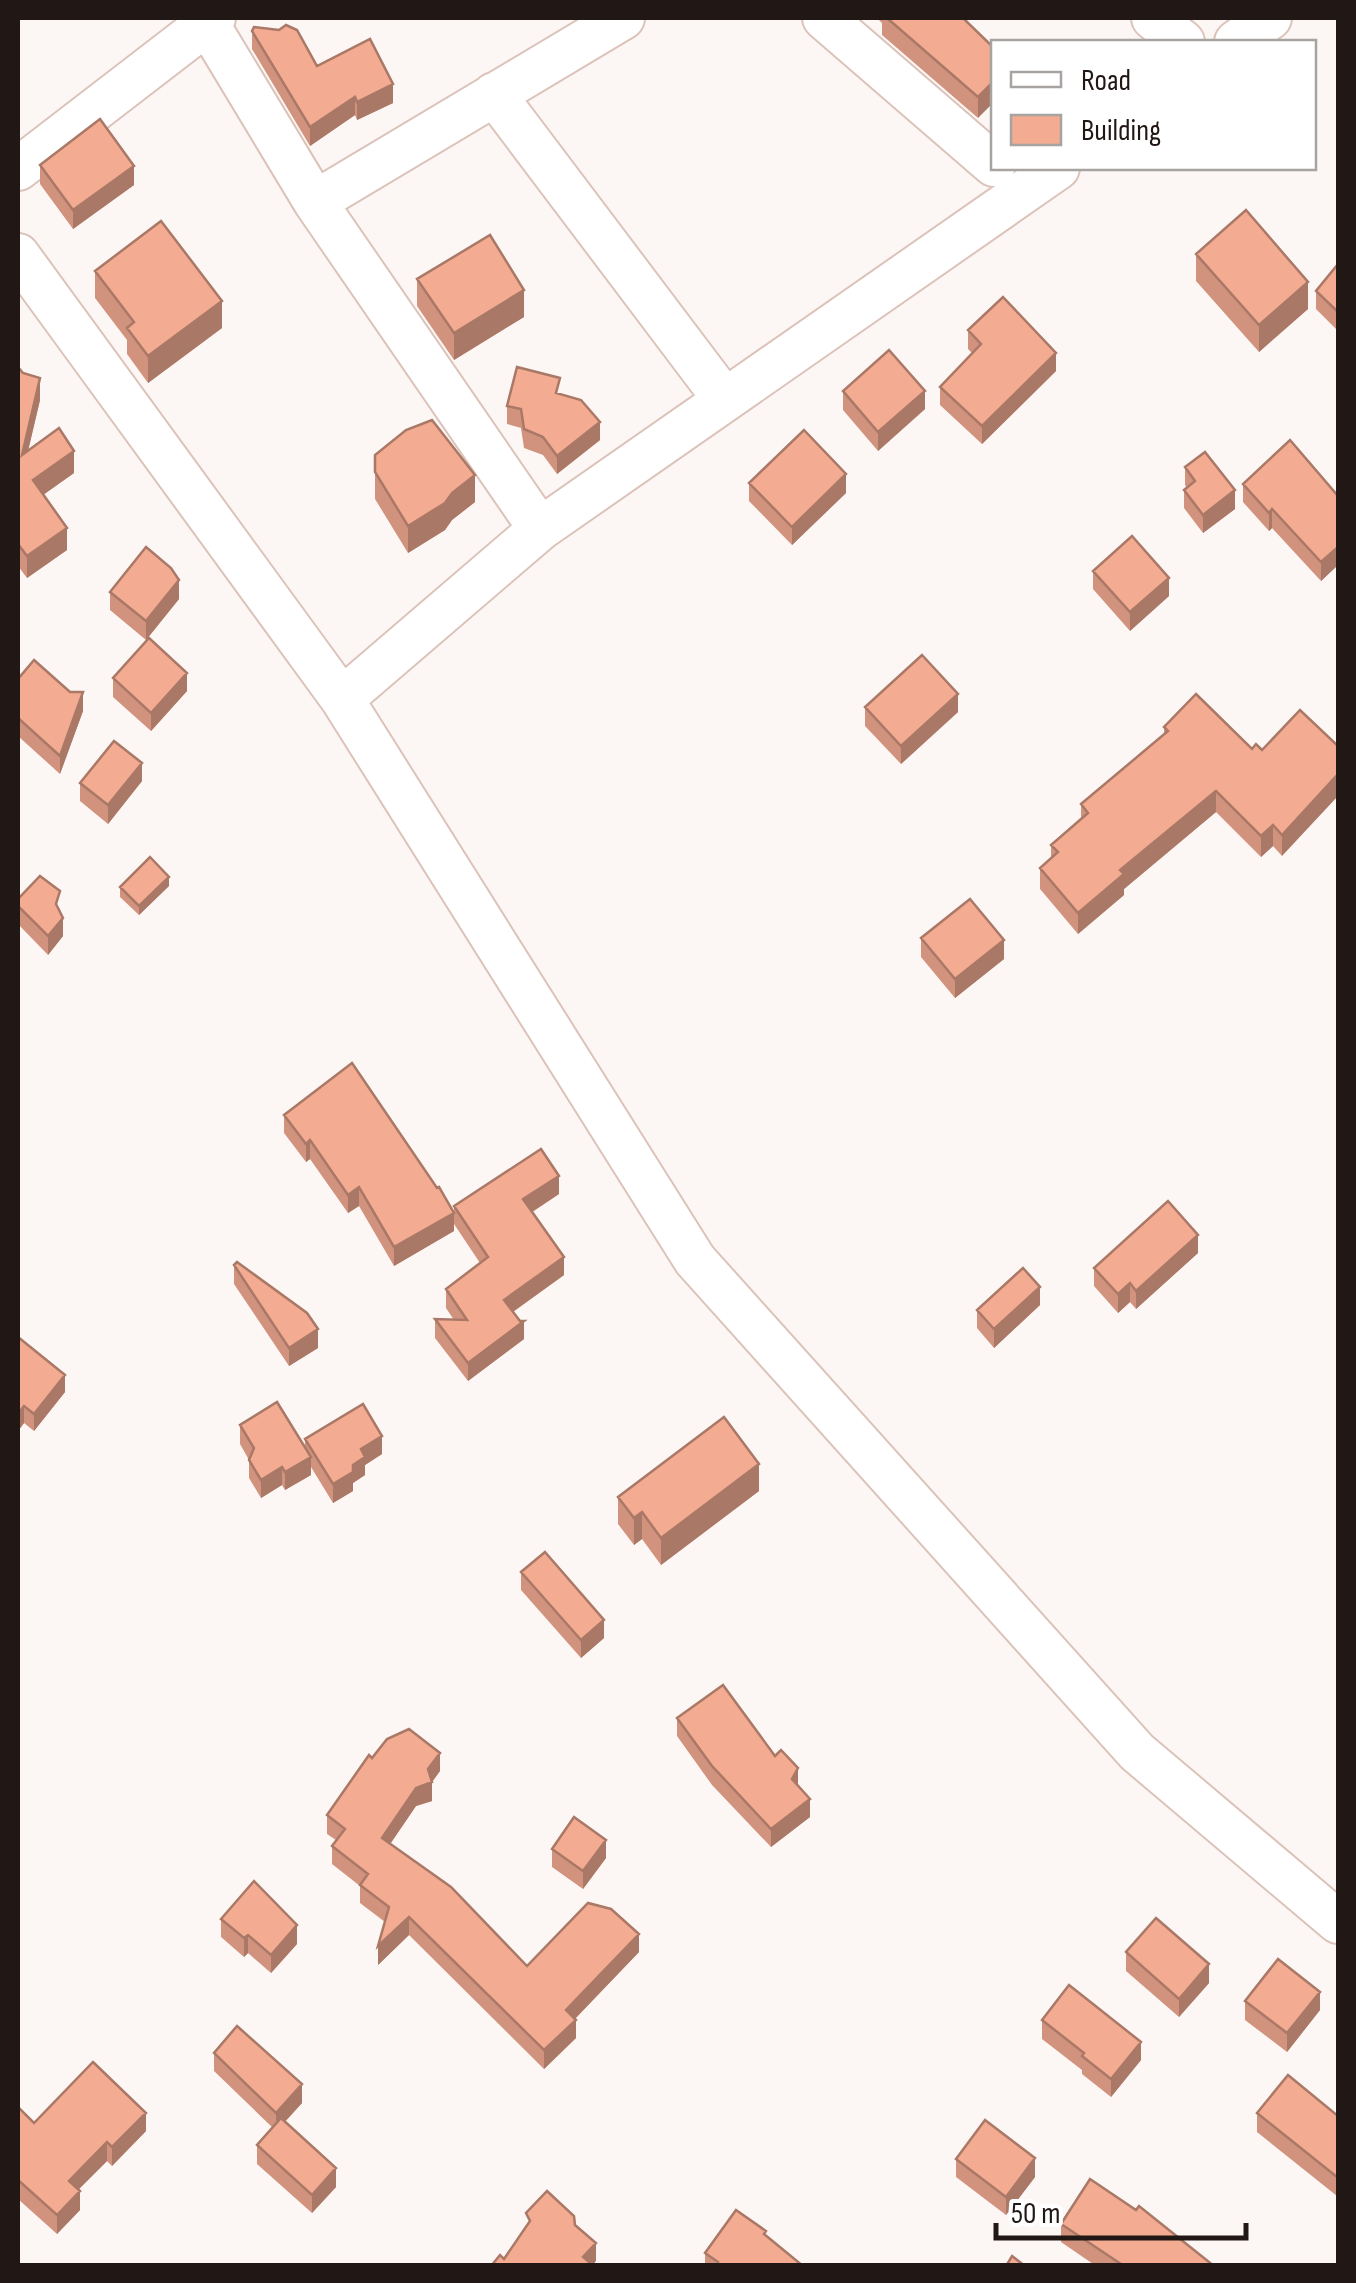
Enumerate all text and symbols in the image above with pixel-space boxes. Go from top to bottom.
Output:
legend [991,40,1316,170]
text: Road [1081,63,1131,99]
text: Building [1081,113,1161,149]
scale bar [996,2178,1246,2240]
text: 50 m [1011,2196,1060,2232]

